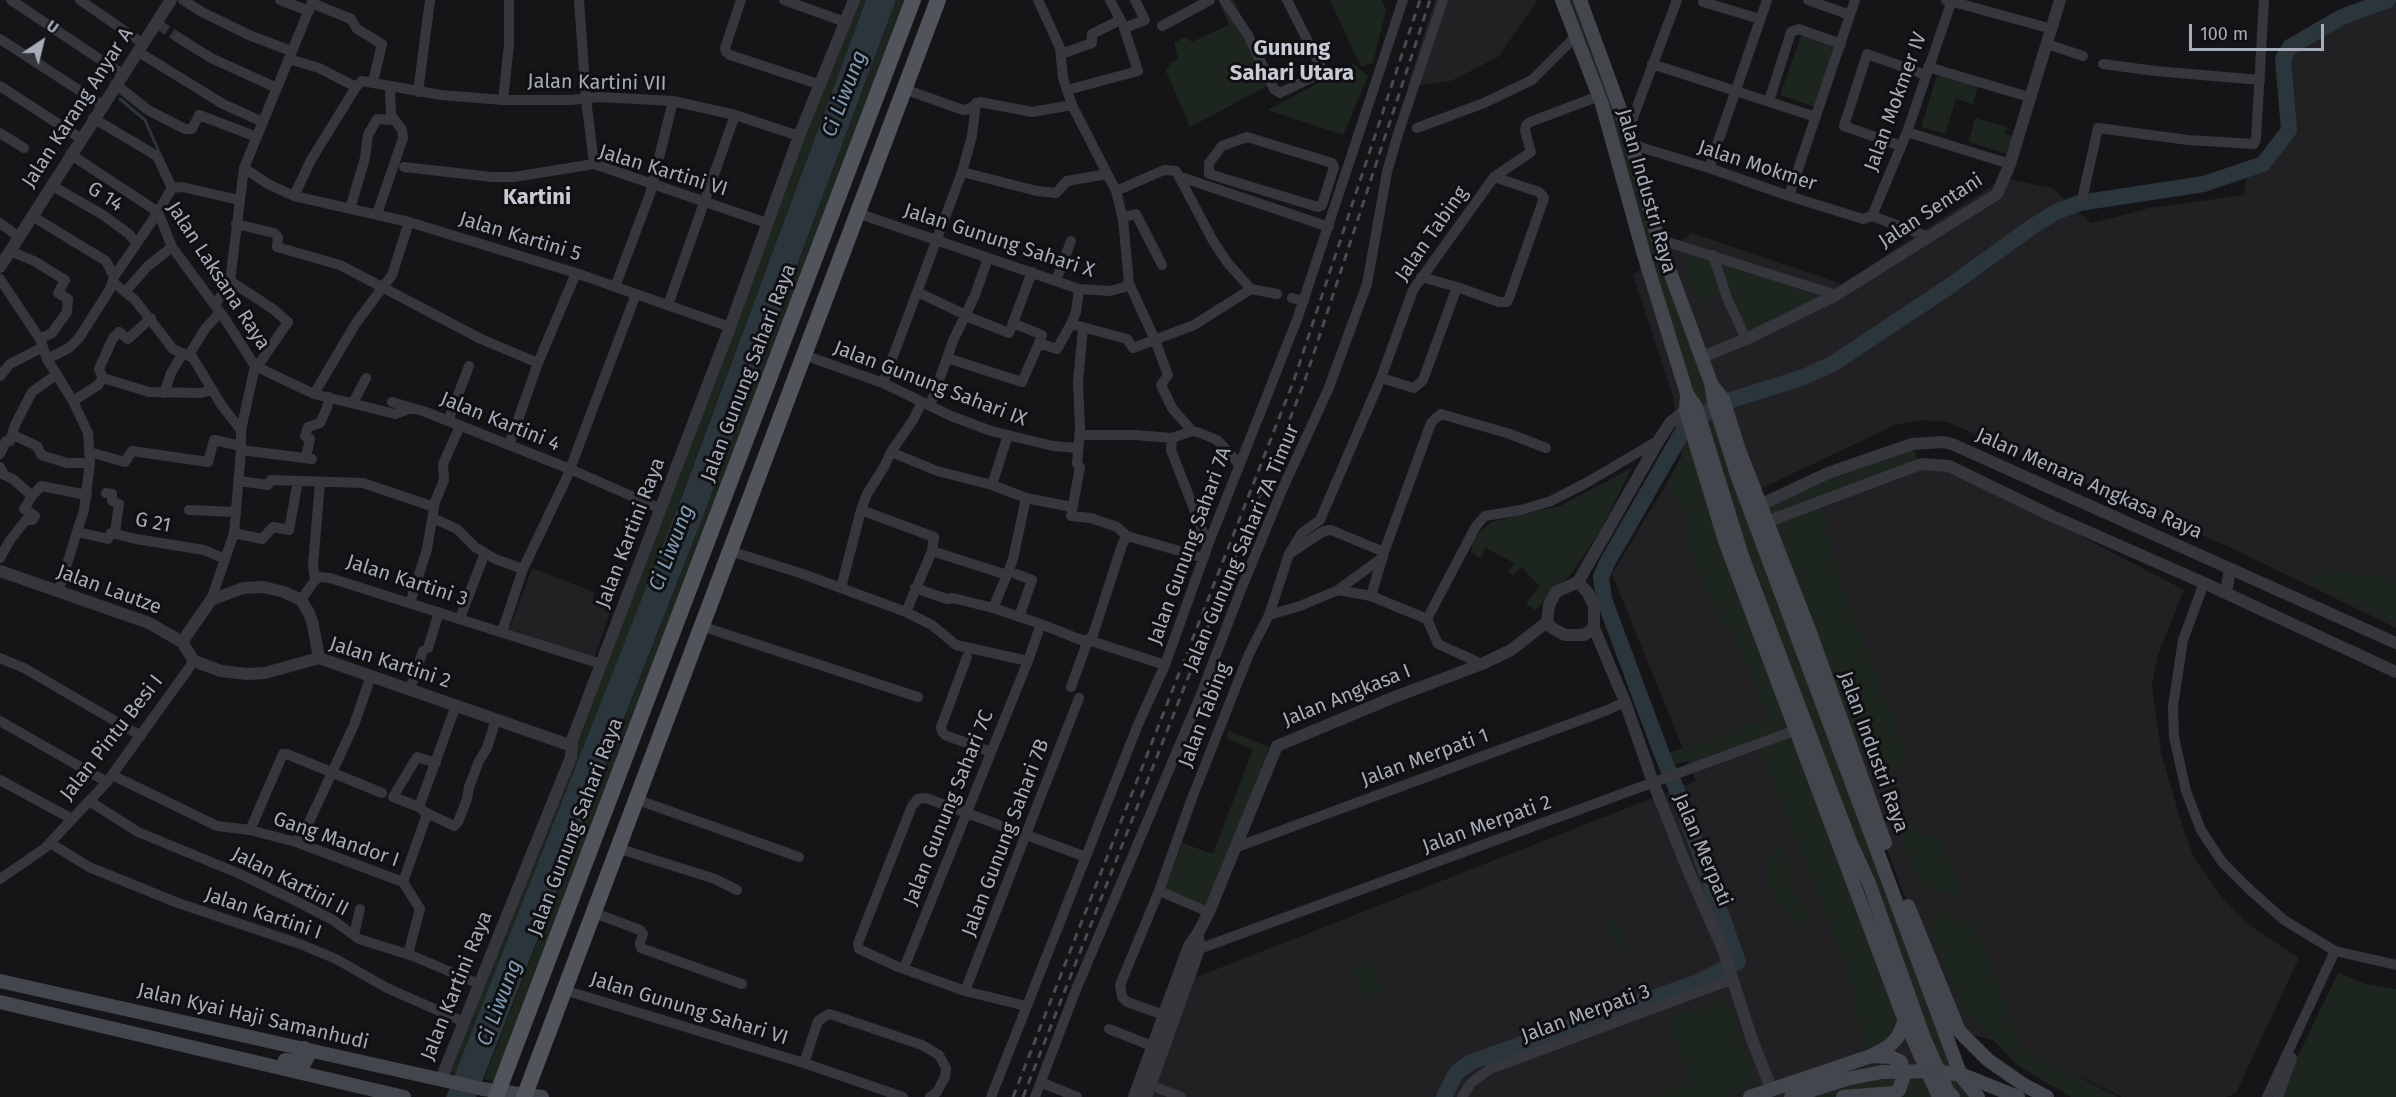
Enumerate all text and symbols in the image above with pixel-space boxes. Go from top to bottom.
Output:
north arrow [12,12,72,72]
scale bar [2192,12,2327,50]
text: U [43,16,62,38]
street label: Jalan Karang Anyar A [17,23,139,193]
text: 100 m [2200,23,2248,45]
street label: Jalan Mokmer IV [1860,29,1932,175]
district label: Gunung Sahari Utara [1230,36,1354,88]
water label: Ci Liwung [817,47,873,141]
street label: Jalan Kartini VII [527,70,667,96]
street label: Jalan Industri Raya [1611,106,1681,276]
street label: Jalan Mokmer [1694,135,1820,197]
street label: Jalan Kartini VI [596,140,730,202]
street label: Jalan Sentani [1874,168,1988,254]
street label: G 14 [83,177,127,217]
street label: Jalan Tabing [1391,182,1473,286]
district label: Kartini [503,185,571,211]
street label: Jalan Laksana Raya [161,197,275,355]
street label: Jalan Gunung Sahari X [901,199,1097,283]
street label: Jalan Kartini 5 [456,207,584,267]
street label: Jalan Gunung Sahari Raya [696,261,802,485]
street label: Jalan Gunung Sahari IX [830,336,1030,432]
street label: Jalan Kartini 4 [437,387,563,457]
street label: Jalan Gunung Sahari 7A Timur [1179,421,1305,675]
street label: Jalan Menara Angkasa Raya [1972,423,2206,545]
street label: Jalan Gunung Sahari 7A [1143,444,1237,648]
street label: Jalan Kartini Raya [591,454,671,612]
water label: Ci Liwung [644,501,700,595]
street label: G 21 [133,508,173,538]
street label: Jalan Kartini 3 [343,550,471,612]
street label: Jalan Lautze [53,560,165,620]
street label: Jalan Kartini 2 [326,632,454,694]
street label: Jalan Tabing [1174,659,1236,771]
street label: Jalan Angkasa I [1280,659,1414,733]
street label: Jalan Industri Raya [1833,668,1913,836]
street label: Jalan Pintu Besi I [56,670,168,806]
street label: Jalan Gunung Sahari 7C [899,707,999,909]
street label: Jalan Gunung Sahari Raya [523,715,629,939]
street label: Jalan Merpati 1 [1358,724,1492,792]
street label: Jalan Gunung Sahari 7B [957,736,1055,940]
street label: Jalan Merpati [1668,790,1736,910]
street label: Jalan Merpati 2 [1419,791,1555,859]
street label: Gang Mandor I [270,807,402,873]
street label: Jalan Kartini II [228,842,352,922]
street label: Jalan Kartini I [201,883,325,945]
street label: Jalan Kartini Raya [416,908,498,1064]
water label: Ci Liwung [472,956,528,1050]
street label: Jalan Gunung Sahari VI [587,967,791,1051]
street label: Jalan Kyai Haji Samanhudi [135,979,371,1055]
street label: Jalan Merpati 3 [1518,980,1654,1048]

